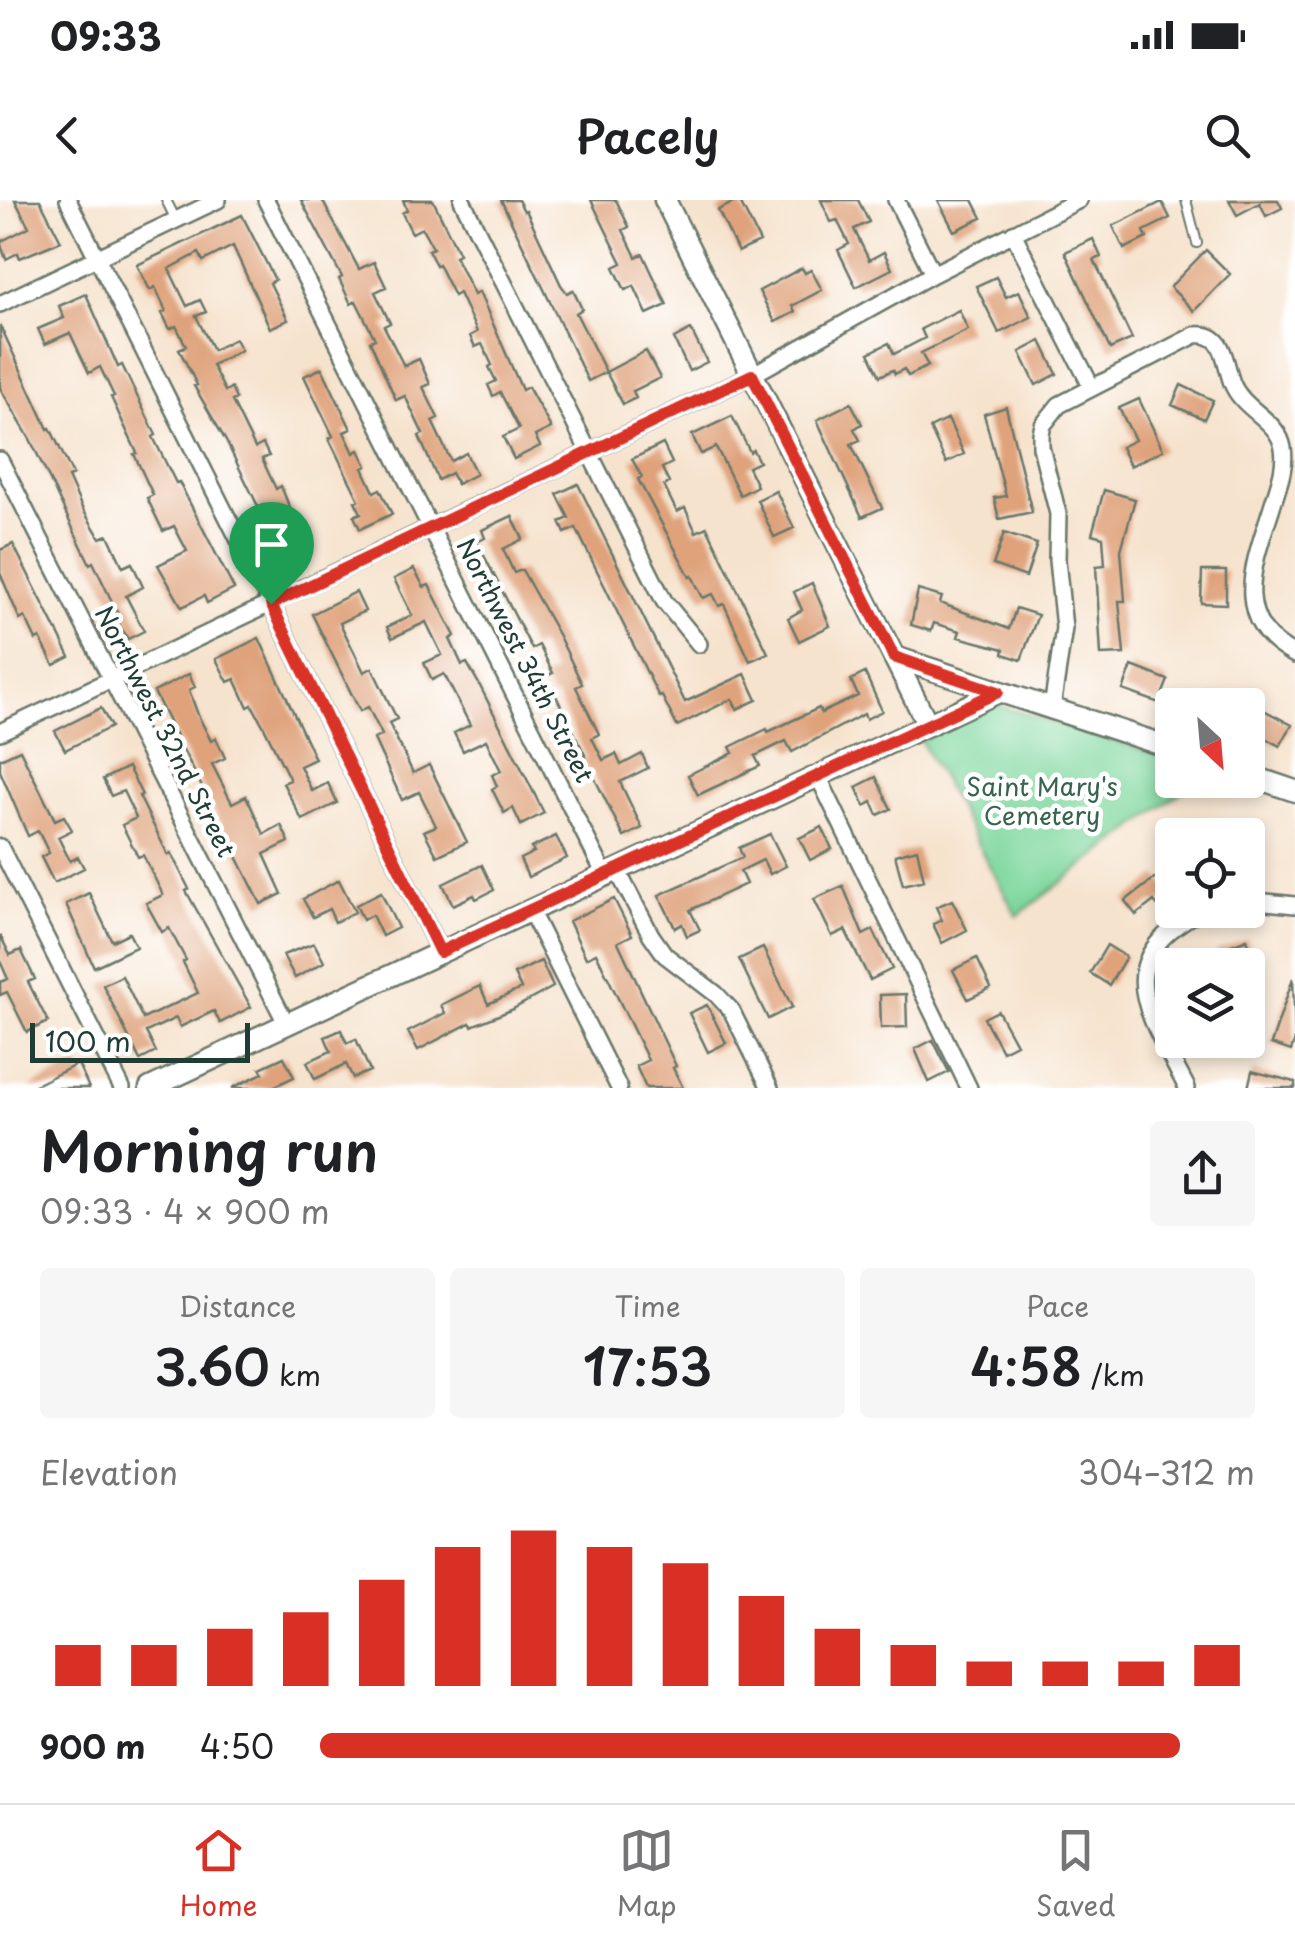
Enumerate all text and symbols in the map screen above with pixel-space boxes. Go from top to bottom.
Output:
text: 09:33 [50,7,162,64]
text: Pacely [576,101,719,169]
icon: back [40,108,95,163]
icon: search [1200,108,1255,163]
pin [229,502,314,605]
icon: arrive [244,517,299,572]
street label: Northwest 34th Street [448,531,604,789]
street label: Northwest 32nd Street [86,599,246,863]
north arrow [1155,688,1265,798]
map controls [1155,688,1265,1058]
park label: Saint Mary's Cemetery [966,767,1118,834]
button: locate [1155,818,1265,928]
button: layers [1155,948,1265,1058]
scale bar [30,1018,250,1063]
text: 100 m [45,1019,131,1062]
text: Morning run [40,1108,378,1191]
button: share [1150,1121,1255,1226]
text: 09:33 · 4 × 900 m [40,1187,330,1235]
text: Distance [179,1284,296,1327]
text: Time [614,1284,681,1327]
text: Pace [1026,1284,1089,1327]
text: 3.60 [154,1327,270,1403]
text: 17:53 [583,1327,712,1403]
text: 4:58 [970,1327,1082,1403]
text: km [270,1353,321,1396]
text: /km [1082,1353,1145,1396]
text: Elevation [40,1448,178,1496]
text: 304–312 m [1078,1448,1255,1496]
text: 900 m [40,1722,145,1770]
text: 4:50 [200,1722,274,1770]
tab: Home [180,1823,257,1926]
tab: Map [617,1823,677,1926]
tab: Saved [1036,1823,1115,1926]

